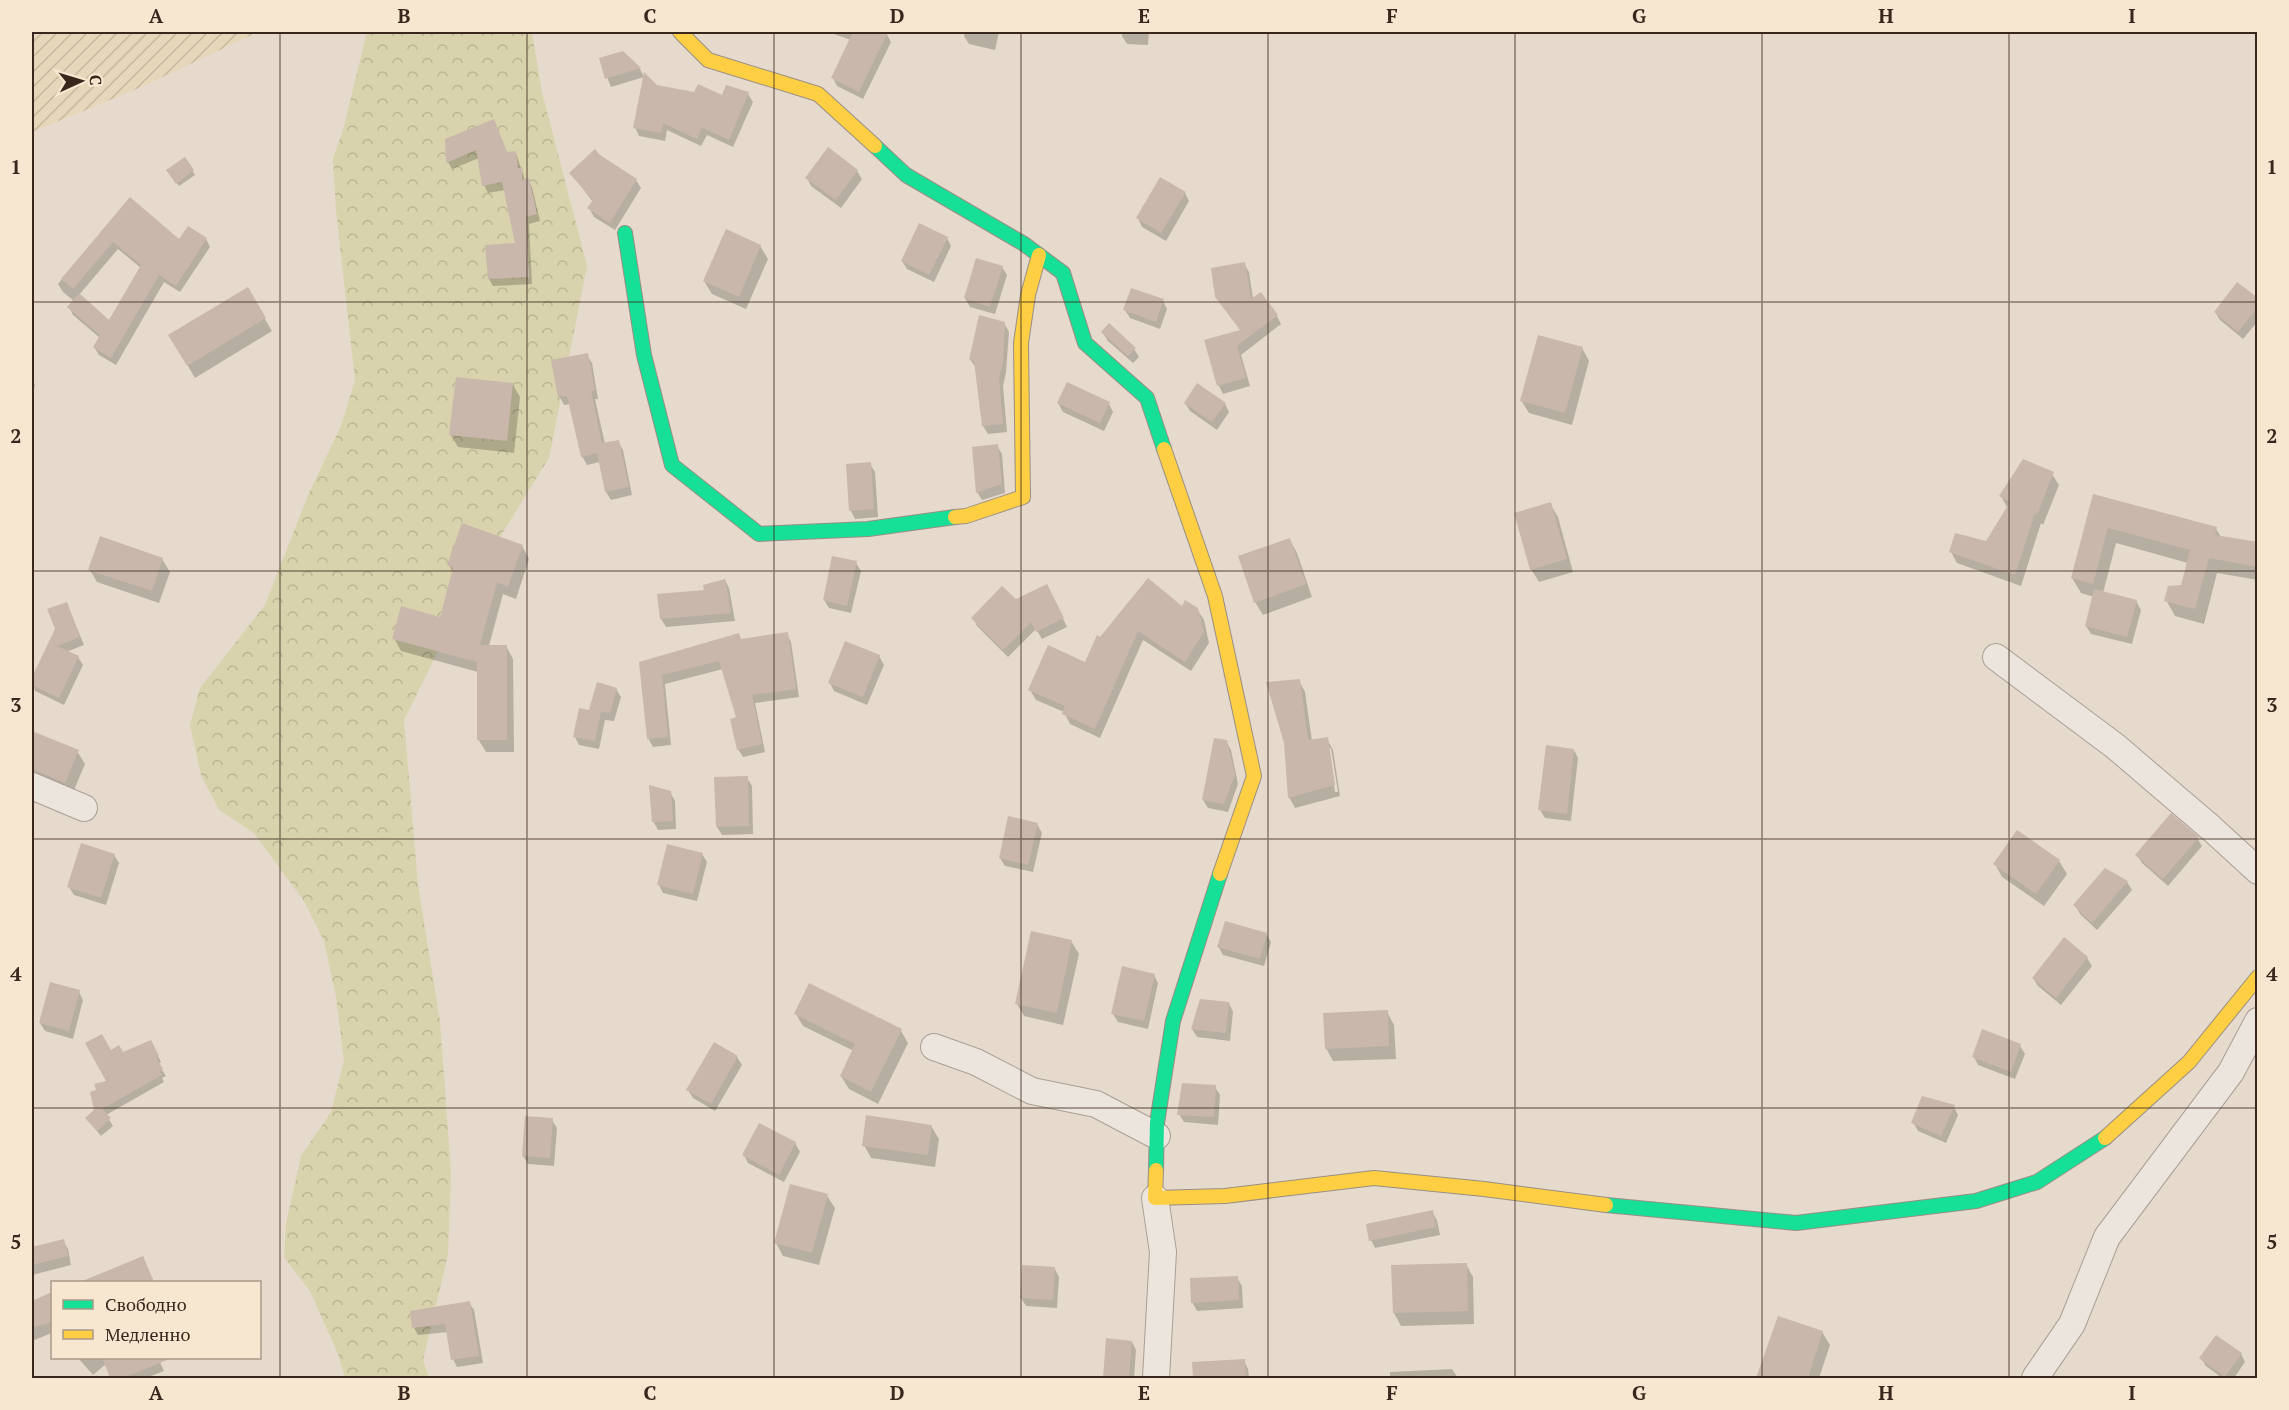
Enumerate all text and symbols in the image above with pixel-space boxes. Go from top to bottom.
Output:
text: A [149,2,164,29]
text: B [398,2,411,29]
text: C [643,2,657,29]
text: D [890,2,904,29]
text: E [1138,2,1150,29]
text: F [1386,2,1398,29]
text: G [1632,2,1646,29]
text: H [1878,2,1894,29]
text: I [2128,2,2136,29]
north arrow [51,51,111,111]
text: С [85,74,107,86]
text: 1 [10,153,22,180]
text: 1 [2266,153,2278,180]
text: 2 [10,422,22,449]
text: 2 [2266,422,2278,449]
text: 3 [10,691,22,718]
text: 3 [2266,691,2278,718]
text: 4 [10,960,22,987]
text: 4 [2266,960,2278,987]
text: 5 [10,1228,22,1255]
text: 5 [2266,1228,2278,1255]
legend [51,1281,261,1359]
text: Свободно [105,1292,187,1316]
text: Медленно [105,1322,191,1346]
text: A [149,1379,164,1406]
text: B [398,1379,411,1406]
text: C [643,1379,657,1406]
text: D [890,1379,904,1406]
text: E [1138,1379,1150,1406]
text: F [1386,1379,1398,1406]
text: G [1632,1379,1646,1406]
text: H [1878,1379,1894,1406]
text: I [2128,1379,2136,1406]

